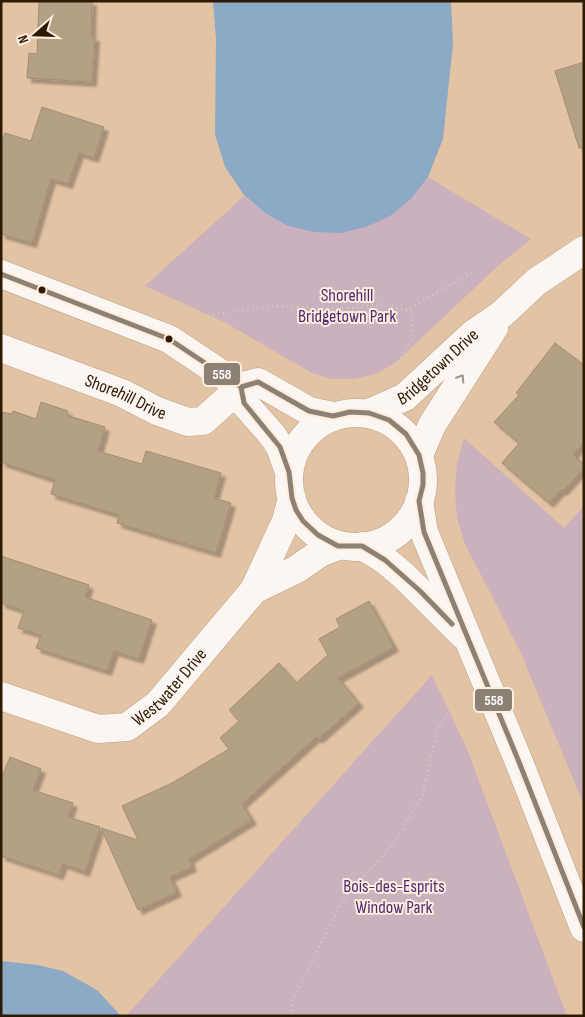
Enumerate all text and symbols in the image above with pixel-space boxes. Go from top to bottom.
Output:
north arrow [10,10,60,60]
text: N [14,33,33,46]
unlabelled marker [37,285,47,295]
park label: Shorehill Bridgetown Park [298,285,396,327]
street label: Bridgetown Drive [394,324,483,410]
unlabelled marker [164,334,174,344]
line badge: 558 [203,362,241,386]
text: 558 [213,366,232,383]
street label: Shorehill Drive [82,370,169,424]
one-way arrow [455,375,464,384]
street label: Westwater Drive [128,644,211,731]
line badge: 558 [474,688,513,712]
text: 558 [485,692,504,709]
park label: Bois-des-Esprits Window Park [343,876,445,918]

